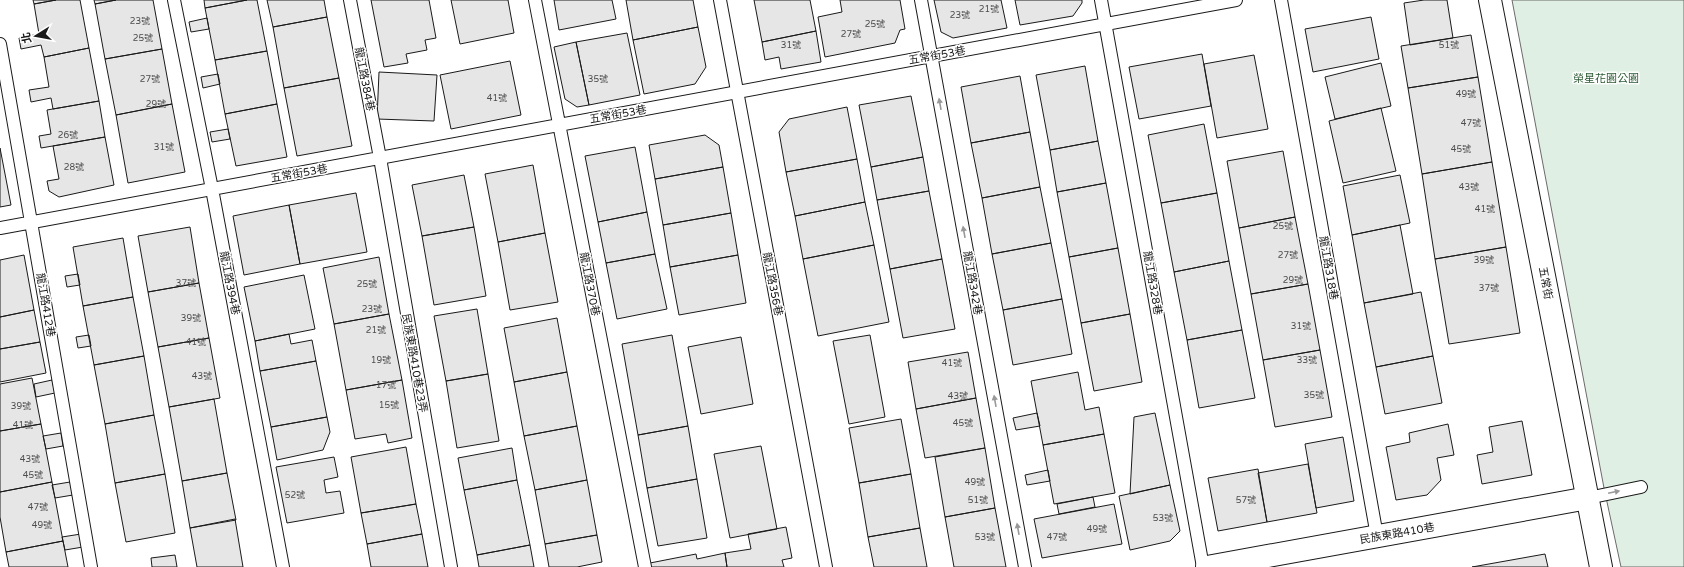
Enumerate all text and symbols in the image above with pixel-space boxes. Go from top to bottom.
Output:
house number: 21號 [979,4,999,15]
house number: 23號 [950,10,970,21]
north arrow [16,16,56,56]
house number: 23號 [130,16,150,27]
house number: 25號 [865,19,885,30]
house number: 27號 [841,29,861,40]
text: 北 [19,31,34,44]
house number: 25號 [133,33,153,44]
house number: 31號 [781,40,801,51]
house number: 51號 [1439,40,1459,51]
street label: 五常街53巷 [907,44,967,67]
street label: 龍江路384巷 [352,46,377,112]
park label: 榮星花園公園 [1573,72,1639,85]
house number: 27號 [140,74,160,85]
house number: 35號 [588,74,608,85]
house number: 49號 [1456,89,1476,100]
house number: 41號 [487,93,507,104]
one-way arrow [937,98,943,110]
house number: 29號 [146,99,166,110]
street label: 五常街53巷 [588,103,648,126]
house number: 47號 [1461,118,1481,129]
house number: 26號 [58,130,78,141]
house number: 31號 [154,142,174,153]
house number: 45號 [1451,144,1471,155]
house number: 28號 [64,162,84,173]
street label: 五常街53巷 [269,162,329,185]
house number: 43號 [1459,182,1479,193]
house number: 41號 [1475,204,1495,215]
house number: 25號 [1273,221,1293,232]
one-way arrow [961,225,967,238]
street label: 龍江路318巷 [1316,235,1341,301]
street label: 龍江路394巷 [217,250,242,316]
street label: 龍江路342巷 [960,250,985,316]
street label: 龍江路328巷 [1140,250,1165,316]
house number: 27號 [1278,250,1298,261]
street label: 龍江路370巷 [577,251,602,317]
street label: 龍江路356巷 [760,251,785,317]
house number: 39號 [1474,255,1494,266]
street label: 五常街 [1536,266,1555,301]
street label: 龍江路412巷 [33,272,58,338]
house number: 29號 [1283,275,1303,286]
house number: 37號 [176,278,196,289]
house number: 25號 [357,279,377,290]
house number: 37號 [1479,283,1499,294]
house number: 23號 [362,304,382,315]
street label: 民族東路410巷23弄 [399,312,430,414]
house number: 39號 [181,313,201,324]
house number: 31號 [1291,321,1311,332]
house number: 21號 [366,325,386,336]
house number: 41號 [186,337,206,348]
house number: 19號 [371,355,391,366]
house number: 33號 [1297,355,1317,366]
house number: 41號 [942,358,962,369]
house number: 43號 [192,371,212,382]
house number: 17號 [376,380,396,391]
house number: 35號 [1304,390,1324,401]
house number: 43號 [948,391,968,402]
one-way arrow [992,395,998,407]
house number: 15號 [379,400,399,411]
house number: 39號 [11,401,31,412]
house number: 45號 [953,418,973,429]
house number: 41號 [13,420,33,431]
house number: 43號 [20,454,40,465]
house number: 45號 [23,470,43,481]
house number: 49號 [965,477,985,488]
one-way arrow [1608,488,1621,494]
house number: 52號 [285,490,305,501]
house number: 51號 [968,495,988,506]
house number: 57號 [1236,495,1256,506]
house number: 47號 [28,502,48,513]
house number: 53號 [1153,513,1173,524]
house number: 49號 [32,520,52,531]
street label: 民族東路410巷 [1359,521,1436,546]
one-way arrow [1015,523,1021,535]
house number: 49號 [1087,524,1107,535]
house number: 53號 [975,532,995,543]
house number: 47號 [1047,532,1067,543]

